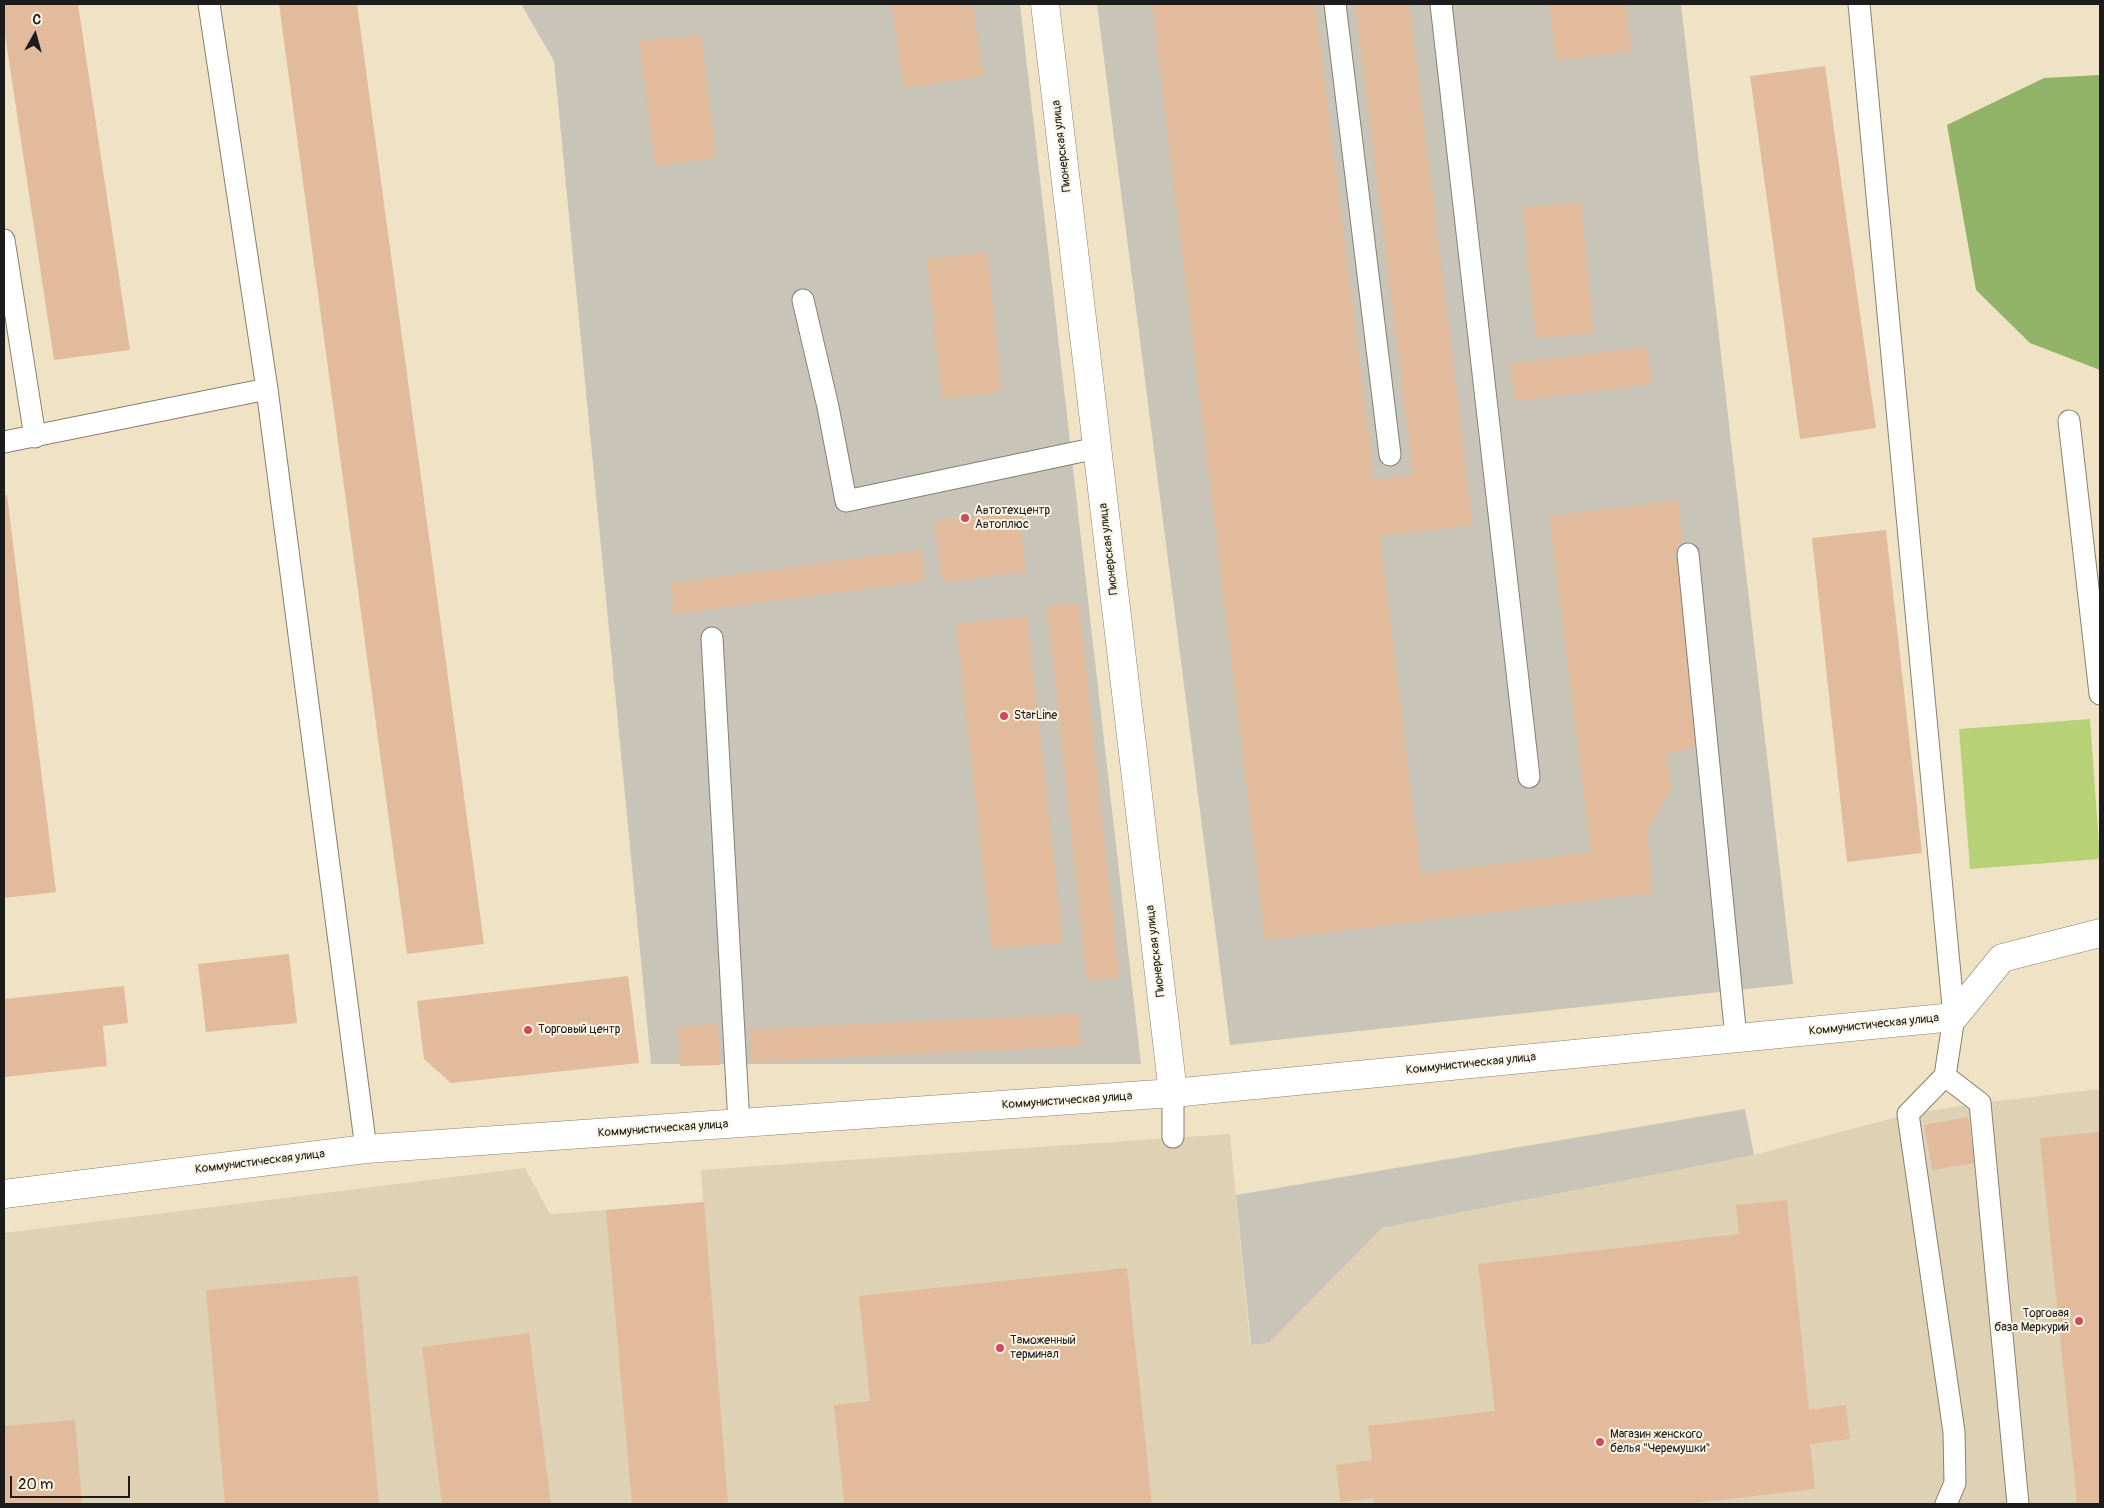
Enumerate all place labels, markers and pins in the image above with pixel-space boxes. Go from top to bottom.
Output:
place label: Автотехцентр Автоплюс [975,504,1050,532]
marker: Автотехцентр Автоплюс [959,512,971,524]
place label: StarLine [1014,709,1057,723]
marker: StarLine [998,710,1010,722]
place label: Торговый центр [538,1023,620,1037]
marker: Торговый центр [522,1024,534,1036]
place label: Торговая база Меркурий [1994,1307,2069,1335]
marker: Торговая база Меркурий [2073,1315,2085,1327]
place label: Таможенный терминал [1010,1334,1076,1362]
marker: Таможенный терминал [994,1342,1006,1354]
place label: Магазин женского белья "Черемушки" [1610,1428,1710,1456]
marker: Магазин женского белья "Черемушки" [1594,1436,1606,1448]

